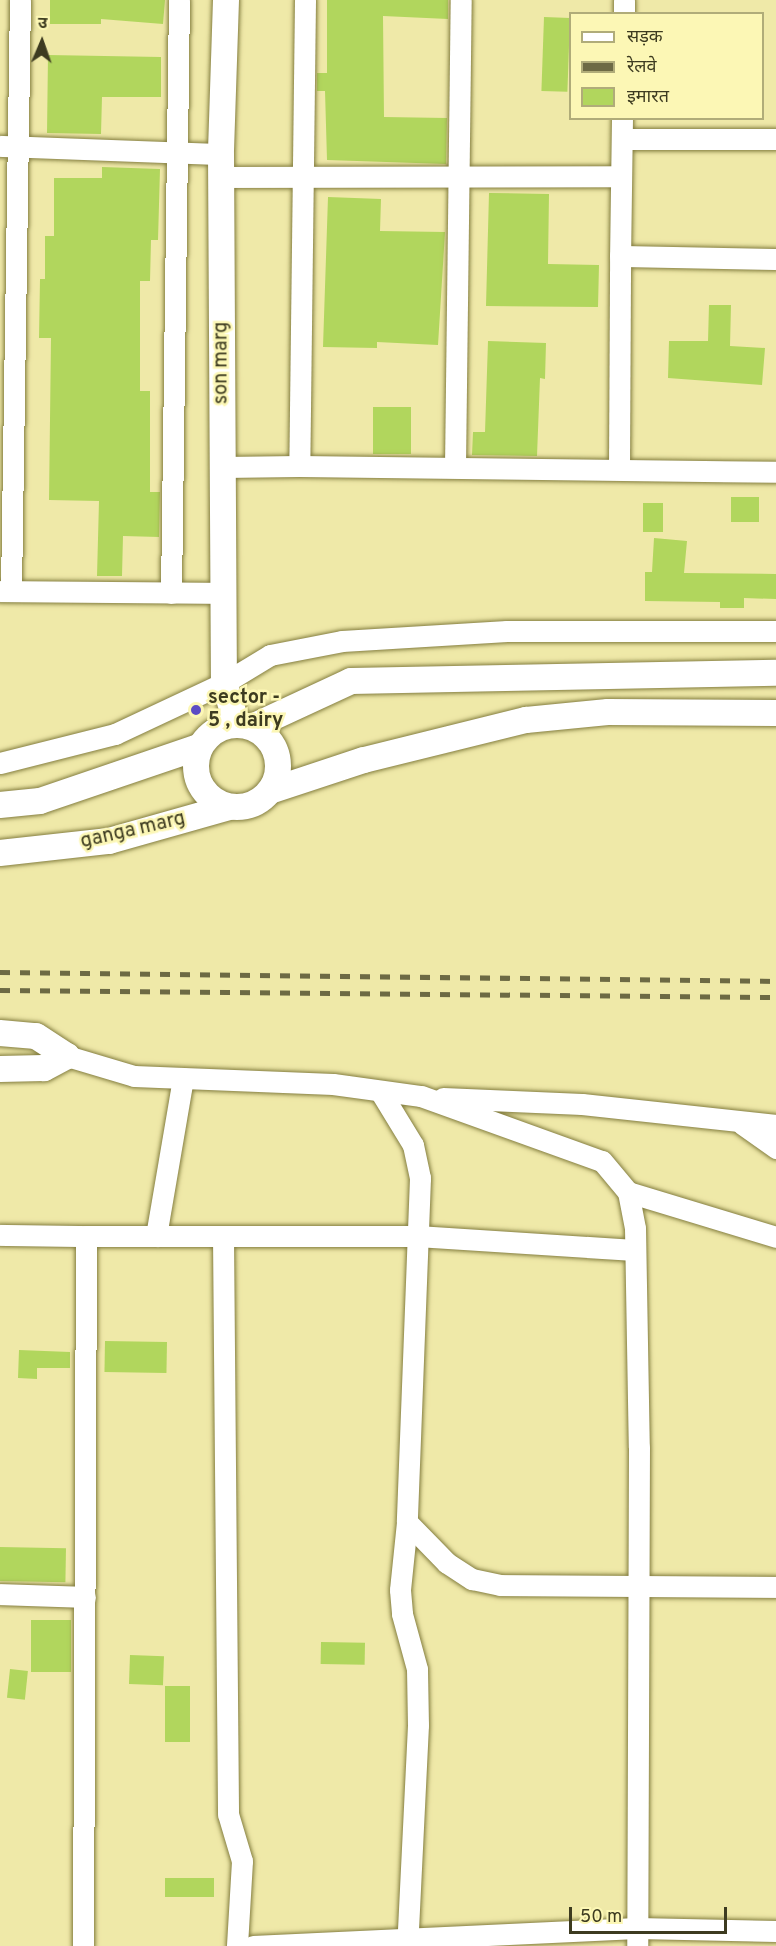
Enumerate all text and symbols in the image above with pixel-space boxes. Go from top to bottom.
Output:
north arrow [12,12,72,72]
legend [569,12,764,120]
text: उ [38,14,48,34]
text: सड़क [627,26,663,49]
text: रेलवे [627,56,657,79]
text: इमारत [627,86,669,109]
street label: son marg [210,322,234,404]
place label: sector - 5 , dairy [208,686,283,733]
marker: sector - 5 , dairy [189,703,203,717]
street label: ganga marg [78,807,188,855]
scale bar [572,1895,730,1933]
text: 50 m [580,1906,622,1929]

